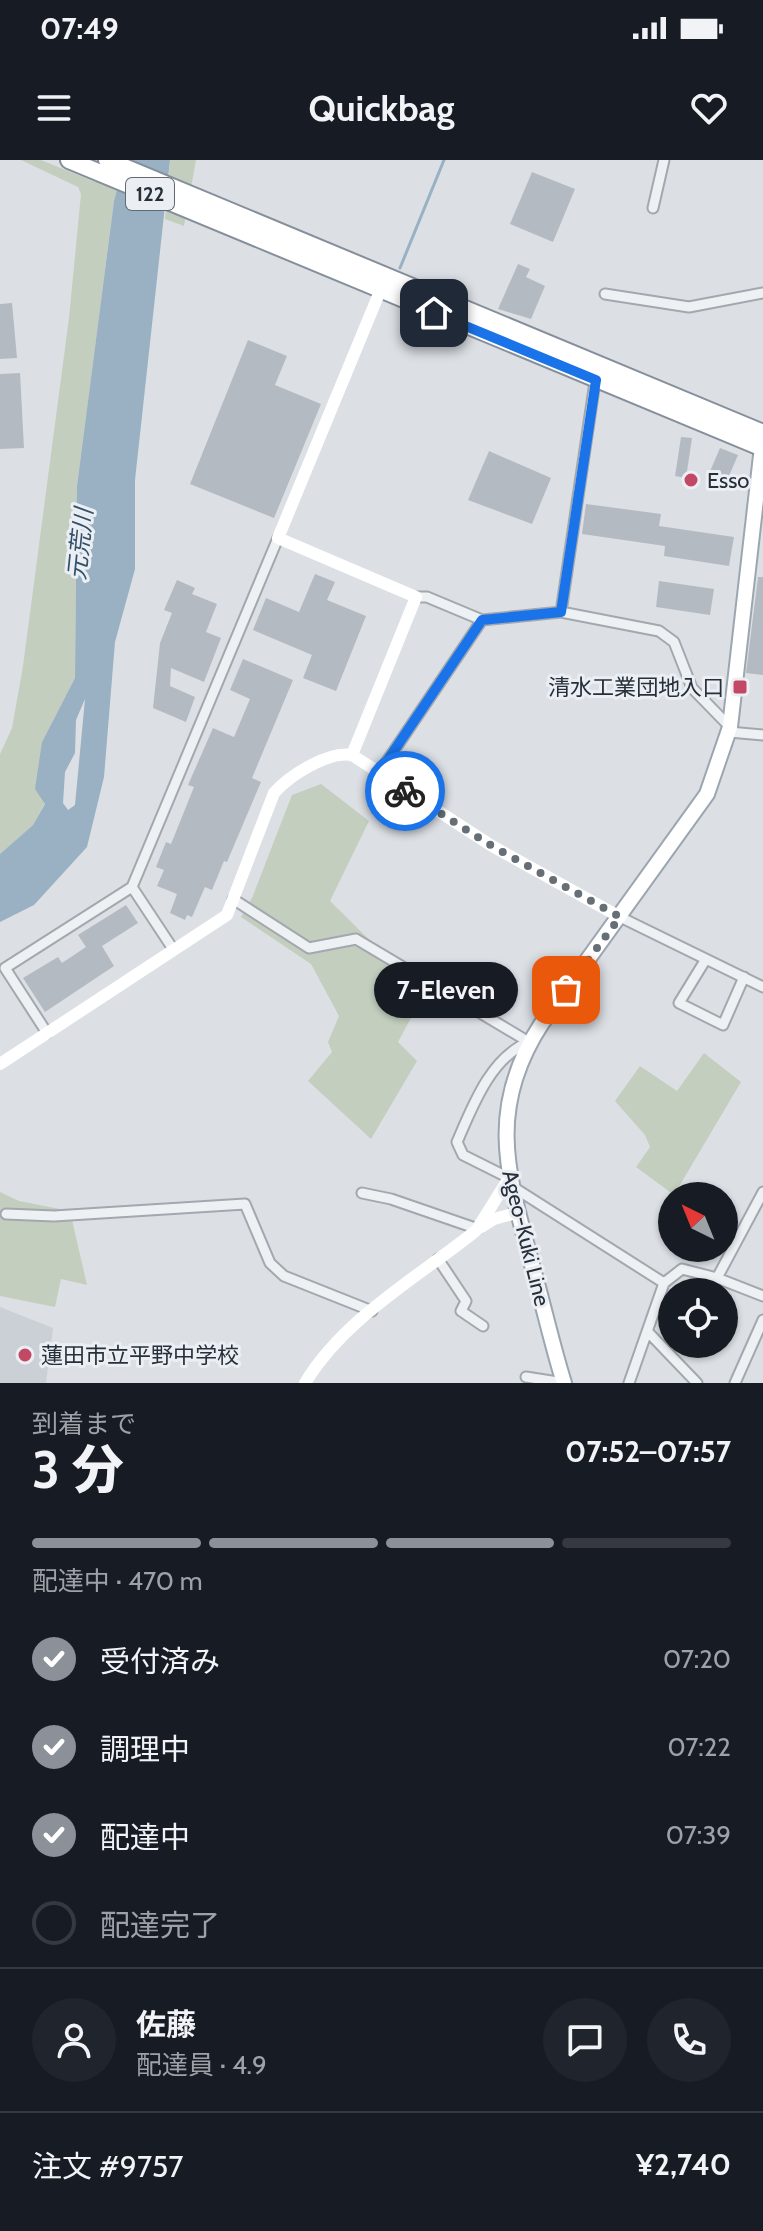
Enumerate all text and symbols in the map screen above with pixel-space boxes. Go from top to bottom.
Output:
text: 07:49 [40,10,119,47]
icon: menu [32,86,76,130]
text: Quickbag [308,86,455,130]
icon: heart [687,86,731,130]
road number: 122 [126,178,174,210]
pin [400,279,468,347]
icon: home [412,291,456,335]
place label: Esso [707,467,749,494]
marker: Esso [682,471,700,489]
water label: 元荒川 [62,504,98,581]
place label: 清水工業団地入口 [548,674,724,701]
marker: 清水工業団地入口 [731,678,749,696]
courier [365,751,445,831]
icon: bike [383,769,427,813]
pin [532,956,600,1024]
callout: 7-Eleven [374,962,518,1018]
icon: bag [544,968,588,1012]
text: 7-Eleven [397,974,495,1006]
street label: Ageo-Kuki Line [496,1167,556,1309]
north arrow [658,1182,738,1262]
map controls [658,1182,738,1358]
button: locate [658,1278,738,1358]
place label: 蓮田市立平野中学校 [41,1342,239,1369]
marker: 蓮田市立平野中学校 [16,1346,34,1364]
text: 到着まで [32,1408,136,1440]
text: 07:52–07:57 [565,1433,731,1470]
text: 3 分 [32,1438,124,1501]
text: 配達中 · 470 m [32,1565,203,1597]
icon: check [32,1637,76,1681]
text: 受付済み [100,1643,220,1680]
text: 07:20 [663,1643,731,1675]
icon: check [32,1725,76,1769]
text: 調理中 [100,1731,190,1768]
text: 07:22 [667,1731,731,1763]
icon: check [32,1813,76,1857]
text: 配達中 [100,1819,190,1856]
text: 07:39 [666,1819,731,1851]
text: 配達完了 [100,1907,220,1944]
button: person [32,1998,116,2082]
button: chat [543,1998,627,2082]
button: phone [647,1998,731,2082]
text: 佐藤 [136,2006,196,2043]
text: 配達員 · 4.9 [136,2049,267,2081]
text: ¥2,740 [636,2146,731,2183]
text: 注文 #9757 [32,2148,183,2185]

